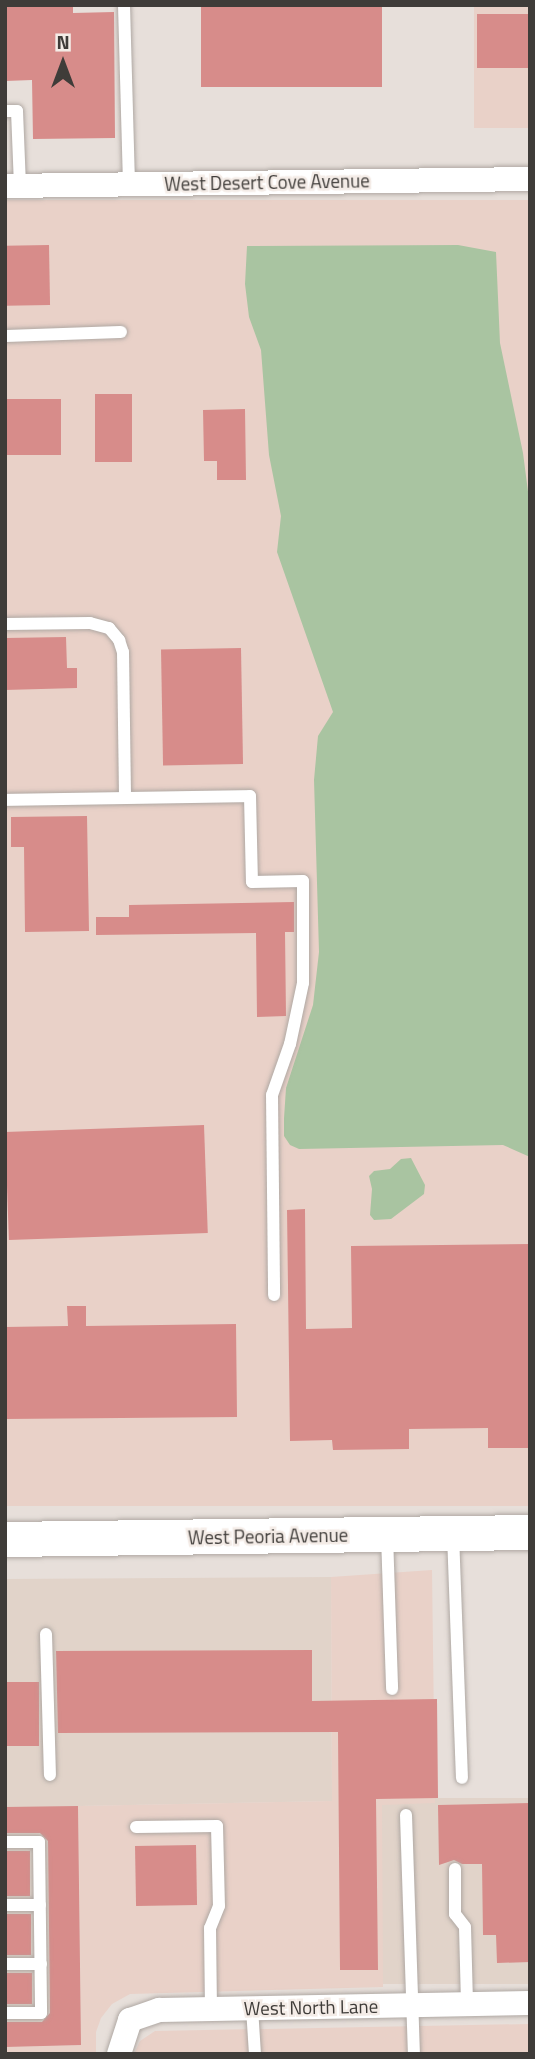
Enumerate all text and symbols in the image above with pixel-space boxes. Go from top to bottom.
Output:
text: N [56,27,70,56]
north arrow [28,28,98,98]
street label: West Desert Cove Avenue [164,169,370,195]
street label: West Peoria Avenue [188,1523,348,1549]
street label: West North Lane [244,1994,378,2020]

